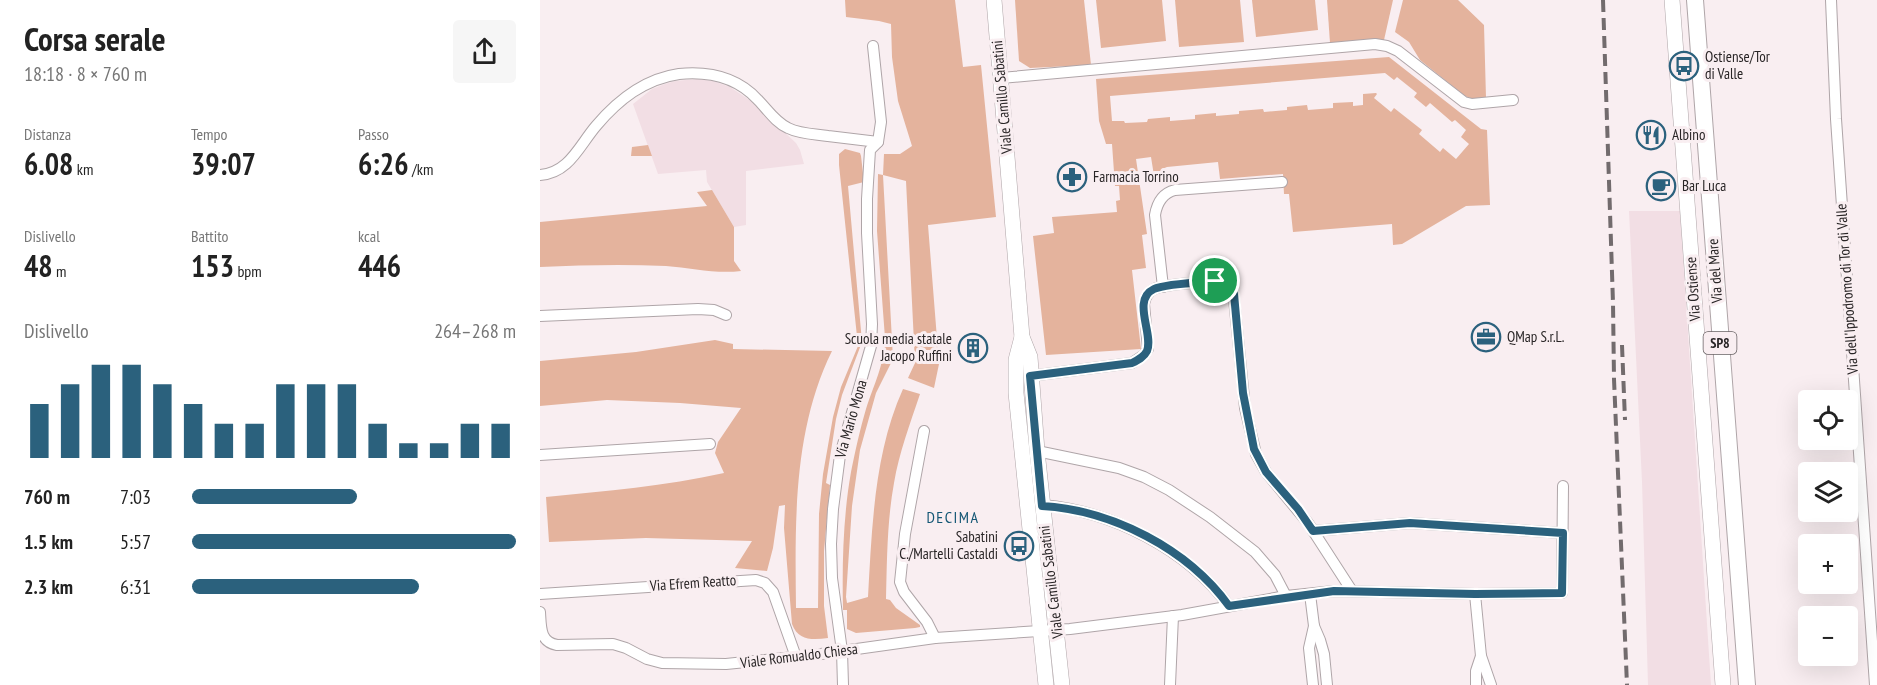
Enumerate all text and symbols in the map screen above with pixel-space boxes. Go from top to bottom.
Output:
text: Corsa serale [24,17,166,60]
button: share [453,20,516,83]
street label: Viale Camillo Sabatini [987,40,1016,155]
place label: Ostiense/Tor di Valle [1705,47,1771,83]
bus stop icon: Ostiense/Tor di Valle [1668,50,1700,82]
text: 18:18 · 8 × 760 m [24,61,147,87]
restaurant icon: Albino [1635,119,1667,151]
text: Distanza [24,124,71,144]
text: Tempo [191,124,227,144]
text: Passo [358,124,389,144]
place label: Albino [1672,125,1705,144]
text: 6.08 [24,144,73,183]
text: 39:07 [191,144,256,183]
text: 6:26 [358,144,409,183]
text: km [73,159,93,179]
text: /km [409,159,433,179]
pharmacy icon: Farmacia Torrino [1056,161,1088,193]
place label: Farmacia Torrino [1093,167,1179,186]
cafe icon: Bar Luca [1645,170,1677,202]
place label: Bar Luca [1682,176,1726,195]
street label: Via dell'Ippodromo di Tor di Valle [1831,203,1862,376]
text: Dislivello [24,226,76,246]
text: Battito [191,226,228,246]
text: kcal [358,226,380,246]
street label: Via del Mare [1703,238,1726,305]
text: 48 [24,246,53,285]
text: 153 [191,246,234,285]
text: 446 [358,246,401,285]
pin [1189,255,1240,306]
street label: Via Ostiense [1681,256,1704,323]
text: m [53,261,67,281]
text: bpm [234,261,262,281]
icon: arrive [1198,264,1231,297]
text: Dislivello [24,318,89,344]
text: 264–268 m [434,318,516,344]
office icon: QMap S.r.L. [1470,321,1502,353]
place label: QMap S.r.L. [1507,327,1565,346]
place label: Scuola media statale Jacopo Ruffini [845,329,952,365]
building icon: Scuola media statale Jacopo Ruffini [957,332,989,364]
road number: SP8 [1704,332,1736,354]
street label: Via Mario Mona [830,378,871,461]
map controls [1798,390,1858,666]
button: locate [1798,390,1858,450]
button: layers [1798,462,1858,522]
text: 760 m [24,484,70,510]
text: 7:03 [120,484,151,510]
district label: DECIMA [926,507,980,527]
street label: Viale Camillo Sabatini [1034,525,1067,641]
place label: Sabatini C./Martelli Castaldi [899,527,998,563]
text: 1.5 km [24,529,73,555]
text: 5:57 [120,529,151,555]
bus stop icon: Sabatini C./Martelli Castaldi [1003,530,1035,562]
button: + [1798,534,1858,594]
street label: Via Efrem Reatto [648,570,737,595]
text: 2.3 km [24,574,73,600]
text: 6:31 [120,574,151,600]
button: − [1798,606,1858,666]
street label: Viale Romualdo Chiesa [738,639,859,672]

